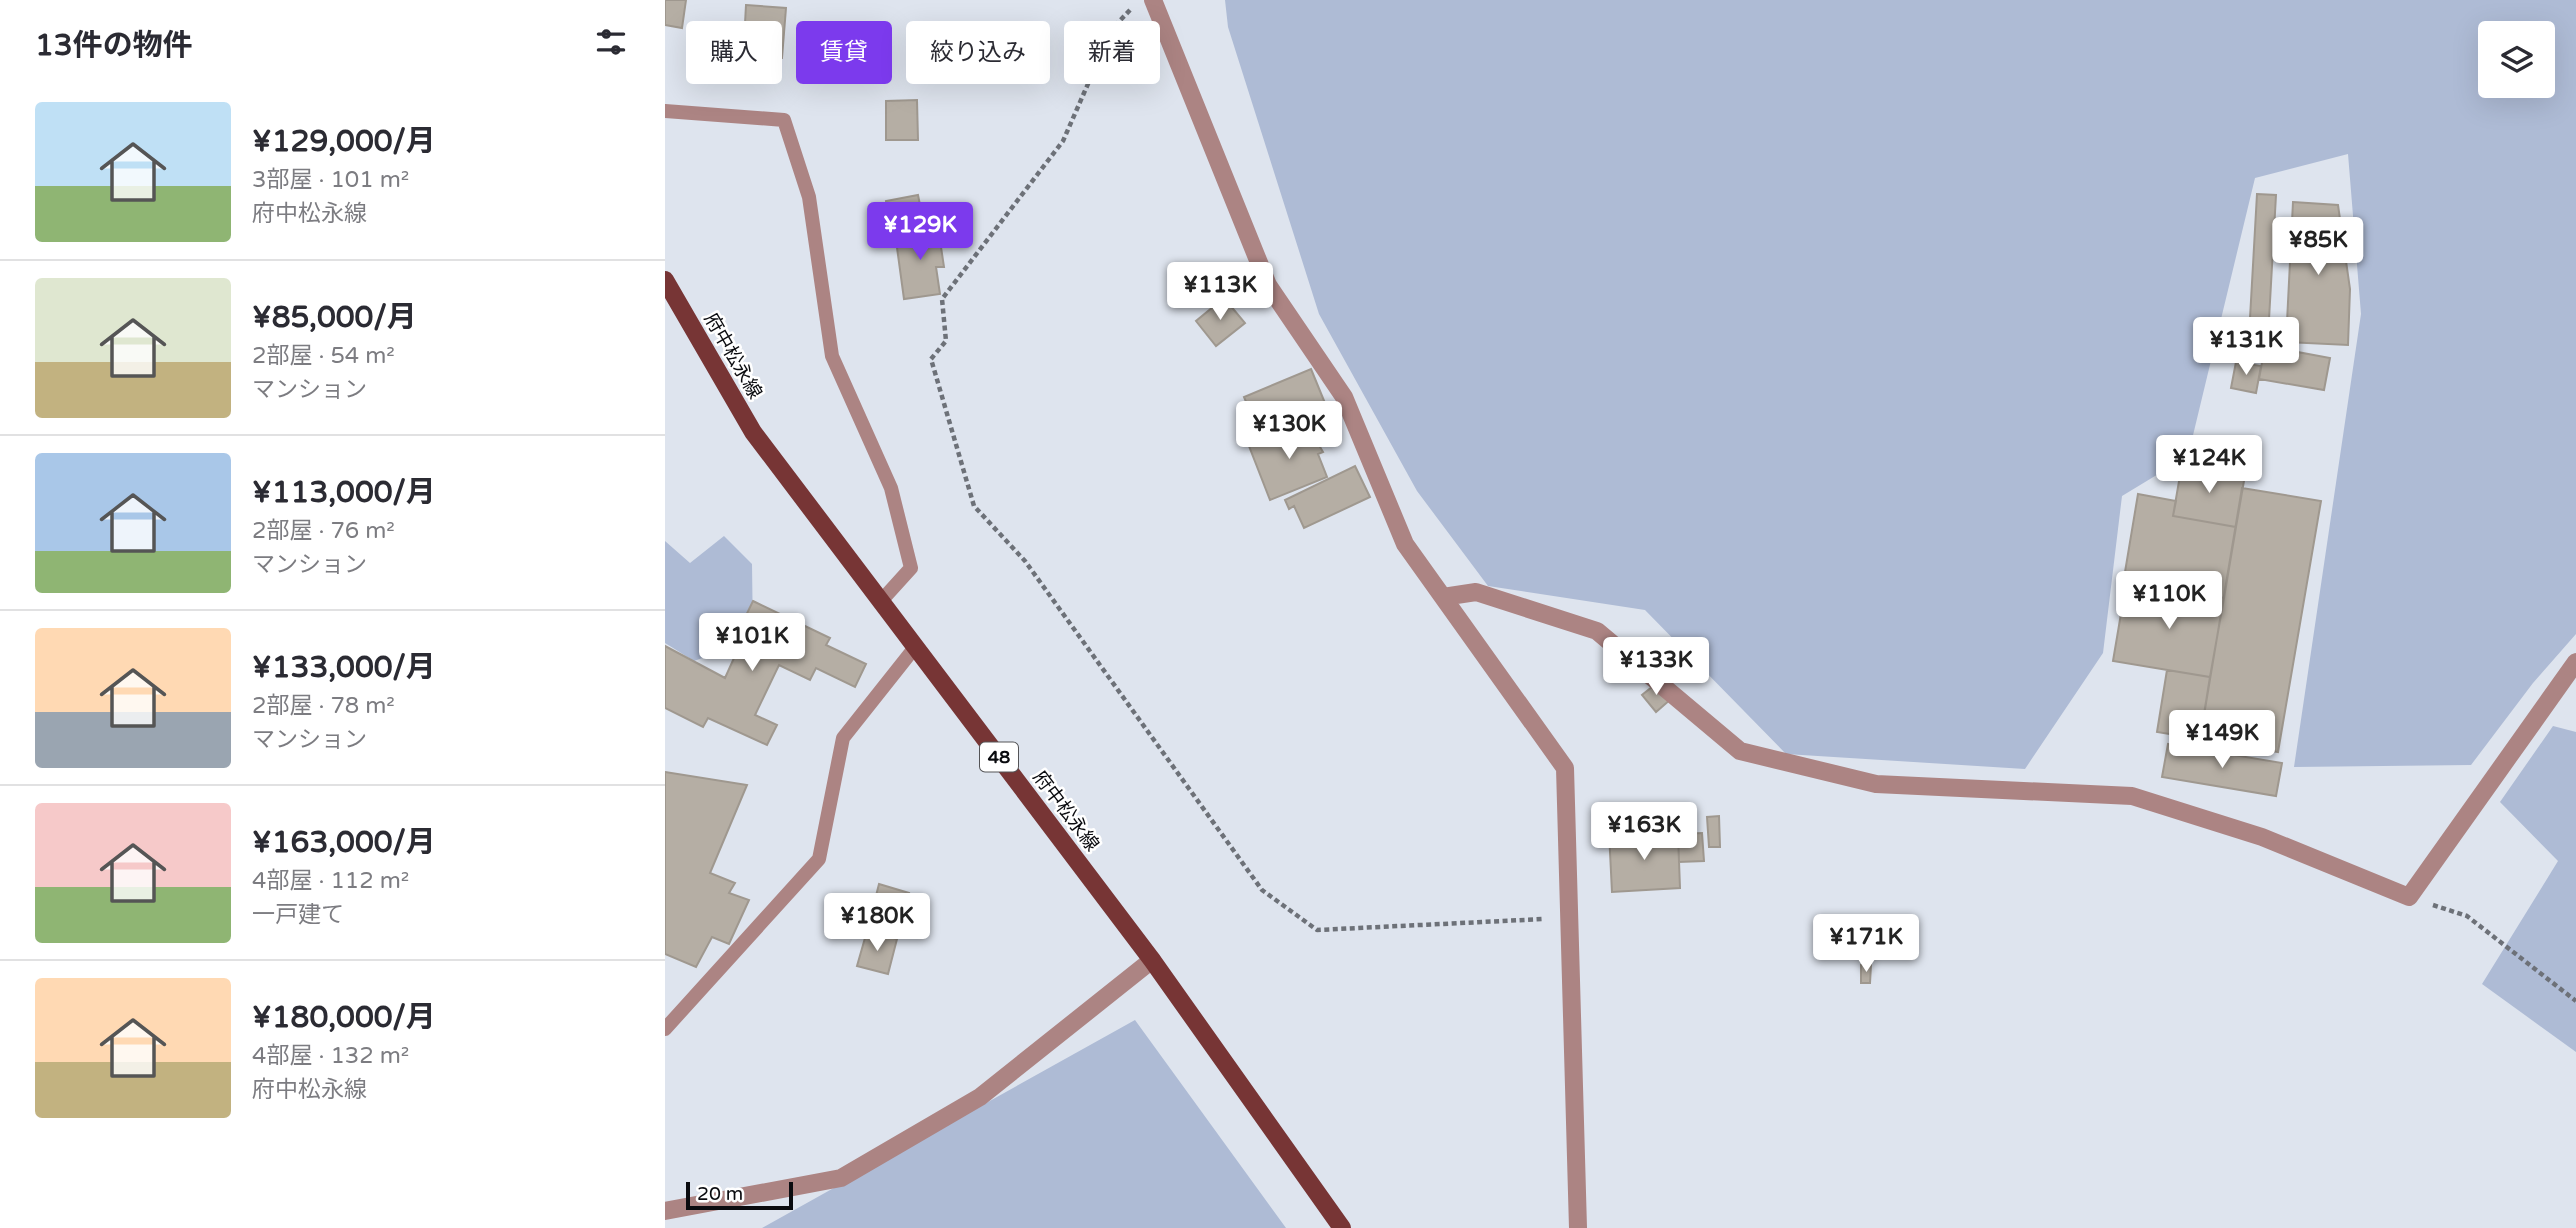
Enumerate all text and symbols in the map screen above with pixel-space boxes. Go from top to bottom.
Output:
chip: 購入 [686,21,782,84]
chip: 賃貸 [796,21,892,84]
chip: 絞り込み [906,21,1050,84]
chip: 新着 [1064,21,1160,84]
map controls [2478,21,2555,98]
button: layers [2478,21,2555,98]
icon: filters [592,23,630,61]
text: 13件の物件 [35,27,193,64]
text: ¥129,000/月 [252,123,436,160]
icon: home [91,130,175,214]
text: 3部屋 · 101 m² [252,166,409,194]
text: 府中松永線 [252,200,367,228]
pin: ¥129K [871,202,969,262]
text: ¥129K [883,211,957,239]
pin: ¥85K [2277,218,2359,277]
text: ¥85K [2288,226,2348,254]
pin: ¥113K [1171,262,1269,322]
text: ¥113K [1183,271,1257,299]
text: ¥85,000/月 [252,299,417,336]
icon: home [91,306,175,390]
street label: 府中松永線 [700,309,766,403]
pin: ¥131K [2197,318,2295,377]
text: ¥131K [2209,326,2283,354]
text: 2部屋 · 54 m² [252,342,395,370]
text: マンション [252,376,367,404]
pin: ¥130K [1240,402,1338,461]
text: ¥130K [1252,410,1326,438]
pin: ¥124K [2160,435,2258,495]
text: ¥124K [2172,444,2246,472]
text: ¥113,000/月 [252,474,436,511]
icon: home [91,481,175,565]
text: 2部屋 · 76 m² [252,517,395,545]
text: マンション [252,551,367,579]
pin: ¥110K [2120,572,2218,631]
text: ¥110K [2132,580,2206,608]
pin: ¥101K [703,614,801,673]
text: ¥101K [715,622,789,650]
pin: ¥133K [1607,638,1705,697]
text: ¥133K [1619,646,1693,674]
text: ¥133,000/月 [252,649,436,686]
icon: home [91,656,175,740]
text: 2部屋 · 78 m² [252,692,395,720]
pin: ¥149K [2173,710,2271,770]
text: ¥149K [2185,719,2259,747]
text: マンション [252,726,367,754]
road number: 48 [980,742,1018,772]
street label: 府中松永線 [1029,766,1103,856]
pin: ¥163K [1595,802,1693,862]
text: ¥163K [1607,811,1681,839]
text: ¥163,000/月 [252,824,436,861]
icon: home [91,831,175,915]
text: 4部屋 · 112 m² [252,867,409,895]
pin: ¥180K [828,894,926,953]
text: 一戸建て [252,901,344,929]
text: ¥180K [840,902,914,930]
pin: ¥171K [1817,914,1915,974]
text: ¥171K [1829,923,1903,951]
text: ¥180,000/月 [252,999,436,1036]
icon: home [91,1006,175,1090]
text: 4部屋 · 132 m² [252,1042,409,1070]
text: 府中松永線 [252,1076,367,1104]
scale bar [686,1179,793,1211]
text: 20 m [697,1183,743,1205]

